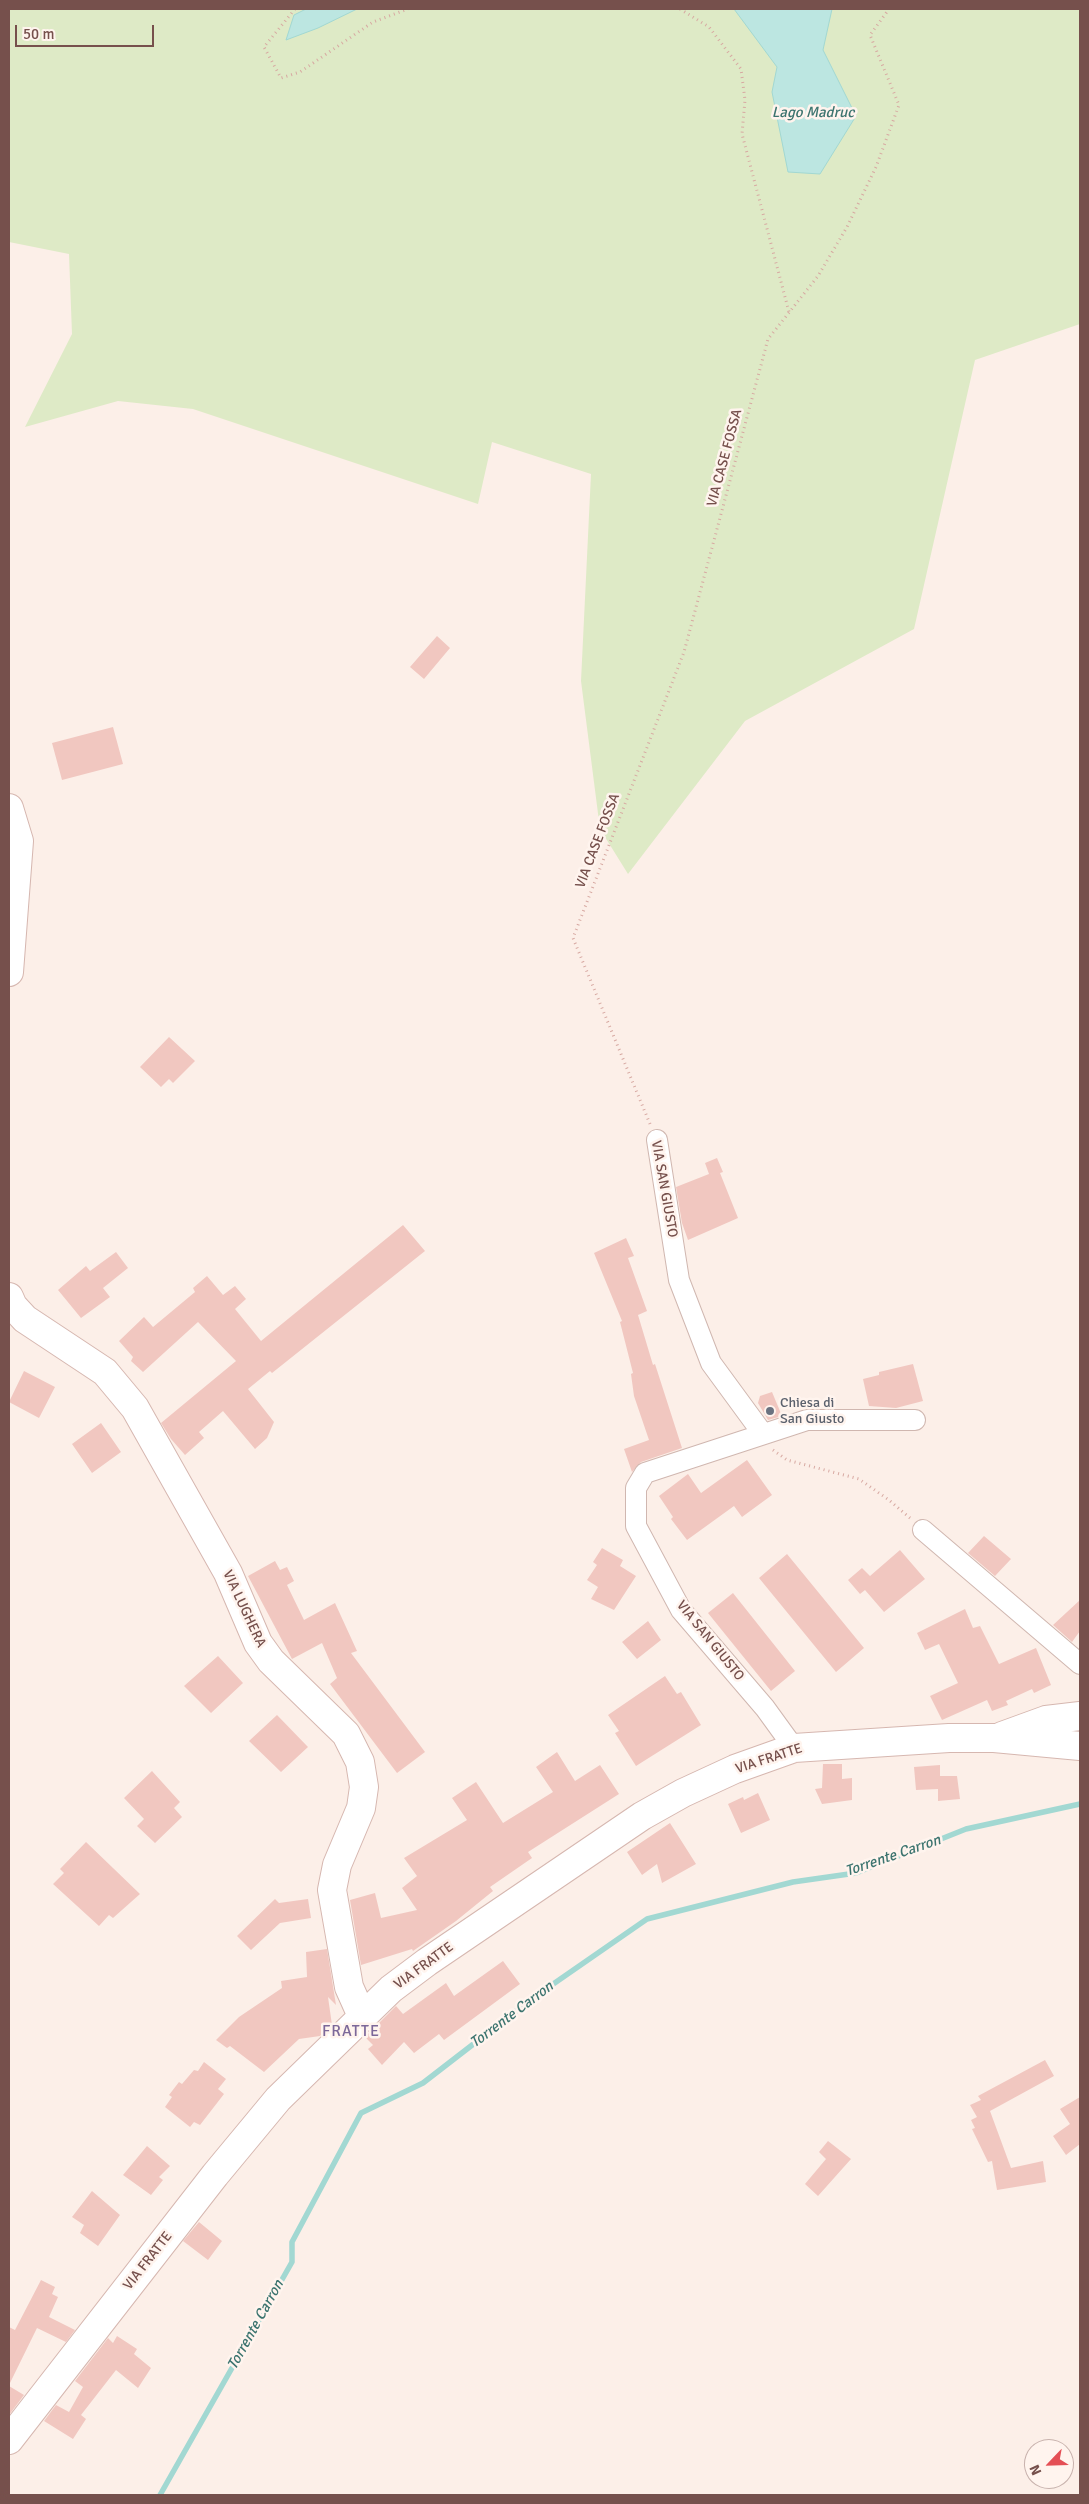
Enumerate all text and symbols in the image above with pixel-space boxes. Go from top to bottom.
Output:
scale bar [18,15,156,47]
text: 50 m [23,25,54,43]
water label: Lago Madruc [772,104,854,122]
street label: VIA CASE FOSSA [704,407,746,509]
street label: VIA CASE FOSSA [572,791,624,891]
street label: VIA SAN GIUSTO [647,1139,681,1239]
place label: Chiesa di San Giusto [780,1395,844,1428]
marker: Chiesa di San Giusto [764,1405,776,1417]
street label: VIA LUGHERA [219,1568,269,1650]
street label: VIA SAN GIUSTO [673,1598,747,1684]
street label: VIA FRATTE [733,1740,805,1778]
water label: Torrente Carron [843,1831,943,1881]
street label: VIA FRATTE [391,1939,457,1993]
water label: Torrente Carron [467,1978,557,2052]
district label: FRATTE [321,2022,381,2042]
street label: VIA FRATTE [120,2229,176,2293]
water label: Torrente Carron [224,2277,288,2373]
north arrow [1024,2439,1074,2489]
text: N [1026,2462,1046,2478]

